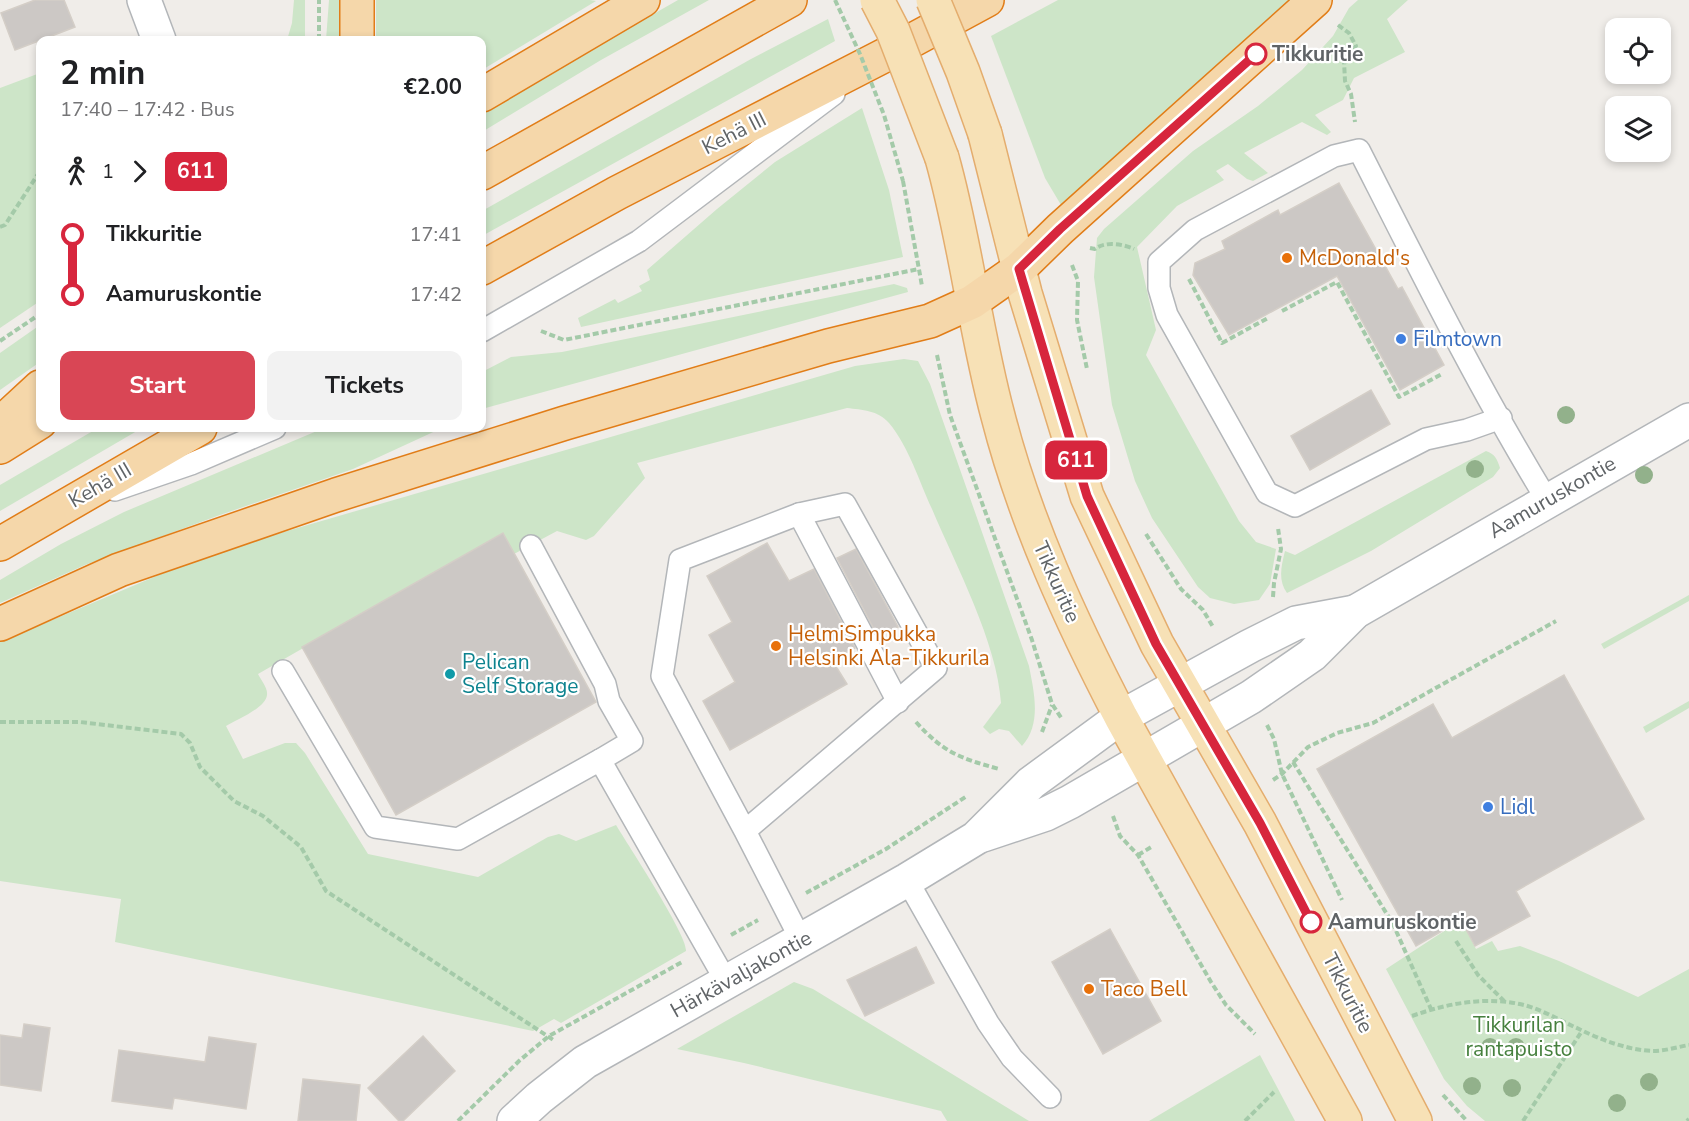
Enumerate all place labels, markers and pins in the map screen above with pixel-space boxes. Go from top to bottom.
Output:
place label: Tikkuritie [1272,40,1363,68]
marker: Tikkuritie [1245,43,1267,65]
place label: McDonald's [1299,244,1410,272]
marker: McDonald's [1280,251,1294,265]
place label: Filmtown [1413,325,1502,353]
marker: Filmtown [1394,332,1408,346]
place label: HelmiSimpukka Helsinki Ala-Tikkurila [788,620,990,672]
marker: HelmiSimpukka Helsinki Ala-Tikkurila [769,639,783,653]
place label: Pelican Self Storage [462,648,578,700]
marker: Pelican Self Storage [443,667,457,681]
place label: Lidl [1500,793,1536,821]
marker: Lidl [1481,800,1495,814]
place label: Aamuruskontie [1328,908,1477,936]
marker: Aamuruskontie [1300,911,1322,933]
place label: Taco Bell [1101,975,1188,1003]
marker: Taco Bell [1082,982,1096,996]

